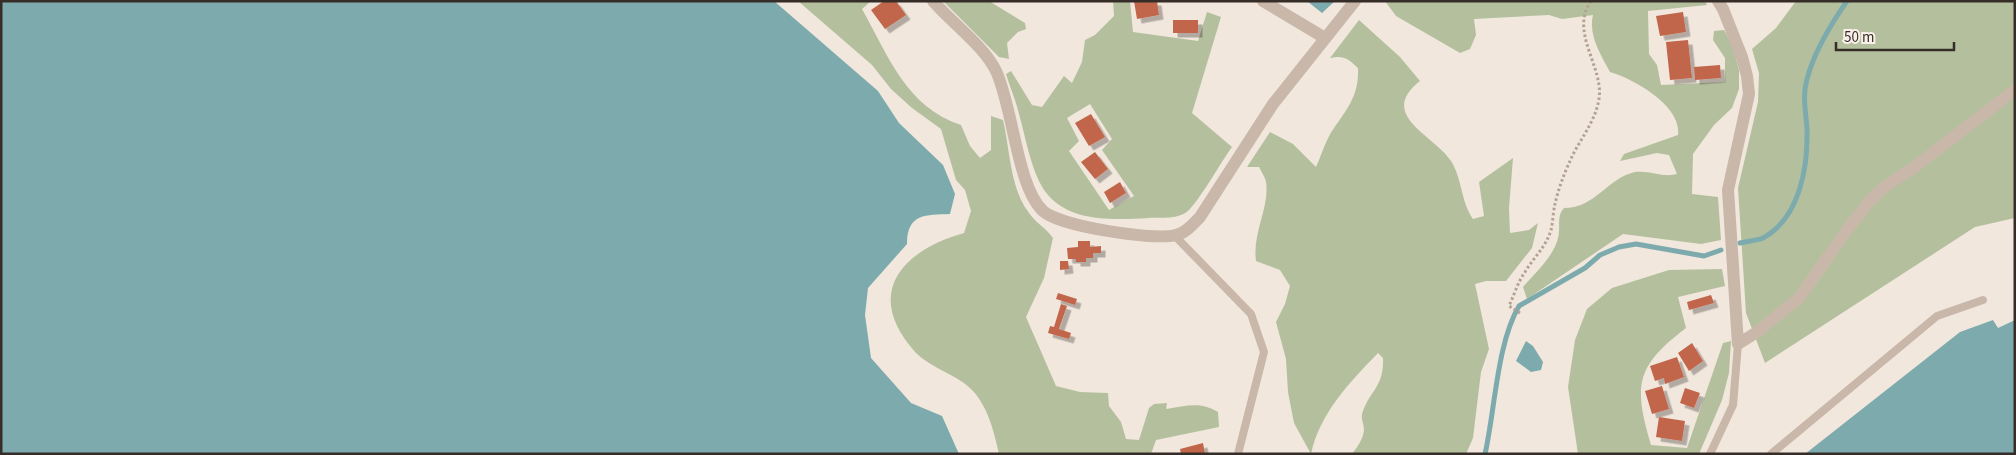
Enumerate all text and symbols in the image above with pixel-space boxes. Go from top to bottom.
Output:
scale bar [1836,20,1954,52]
text: 50 m [1844,27,1874,48]

